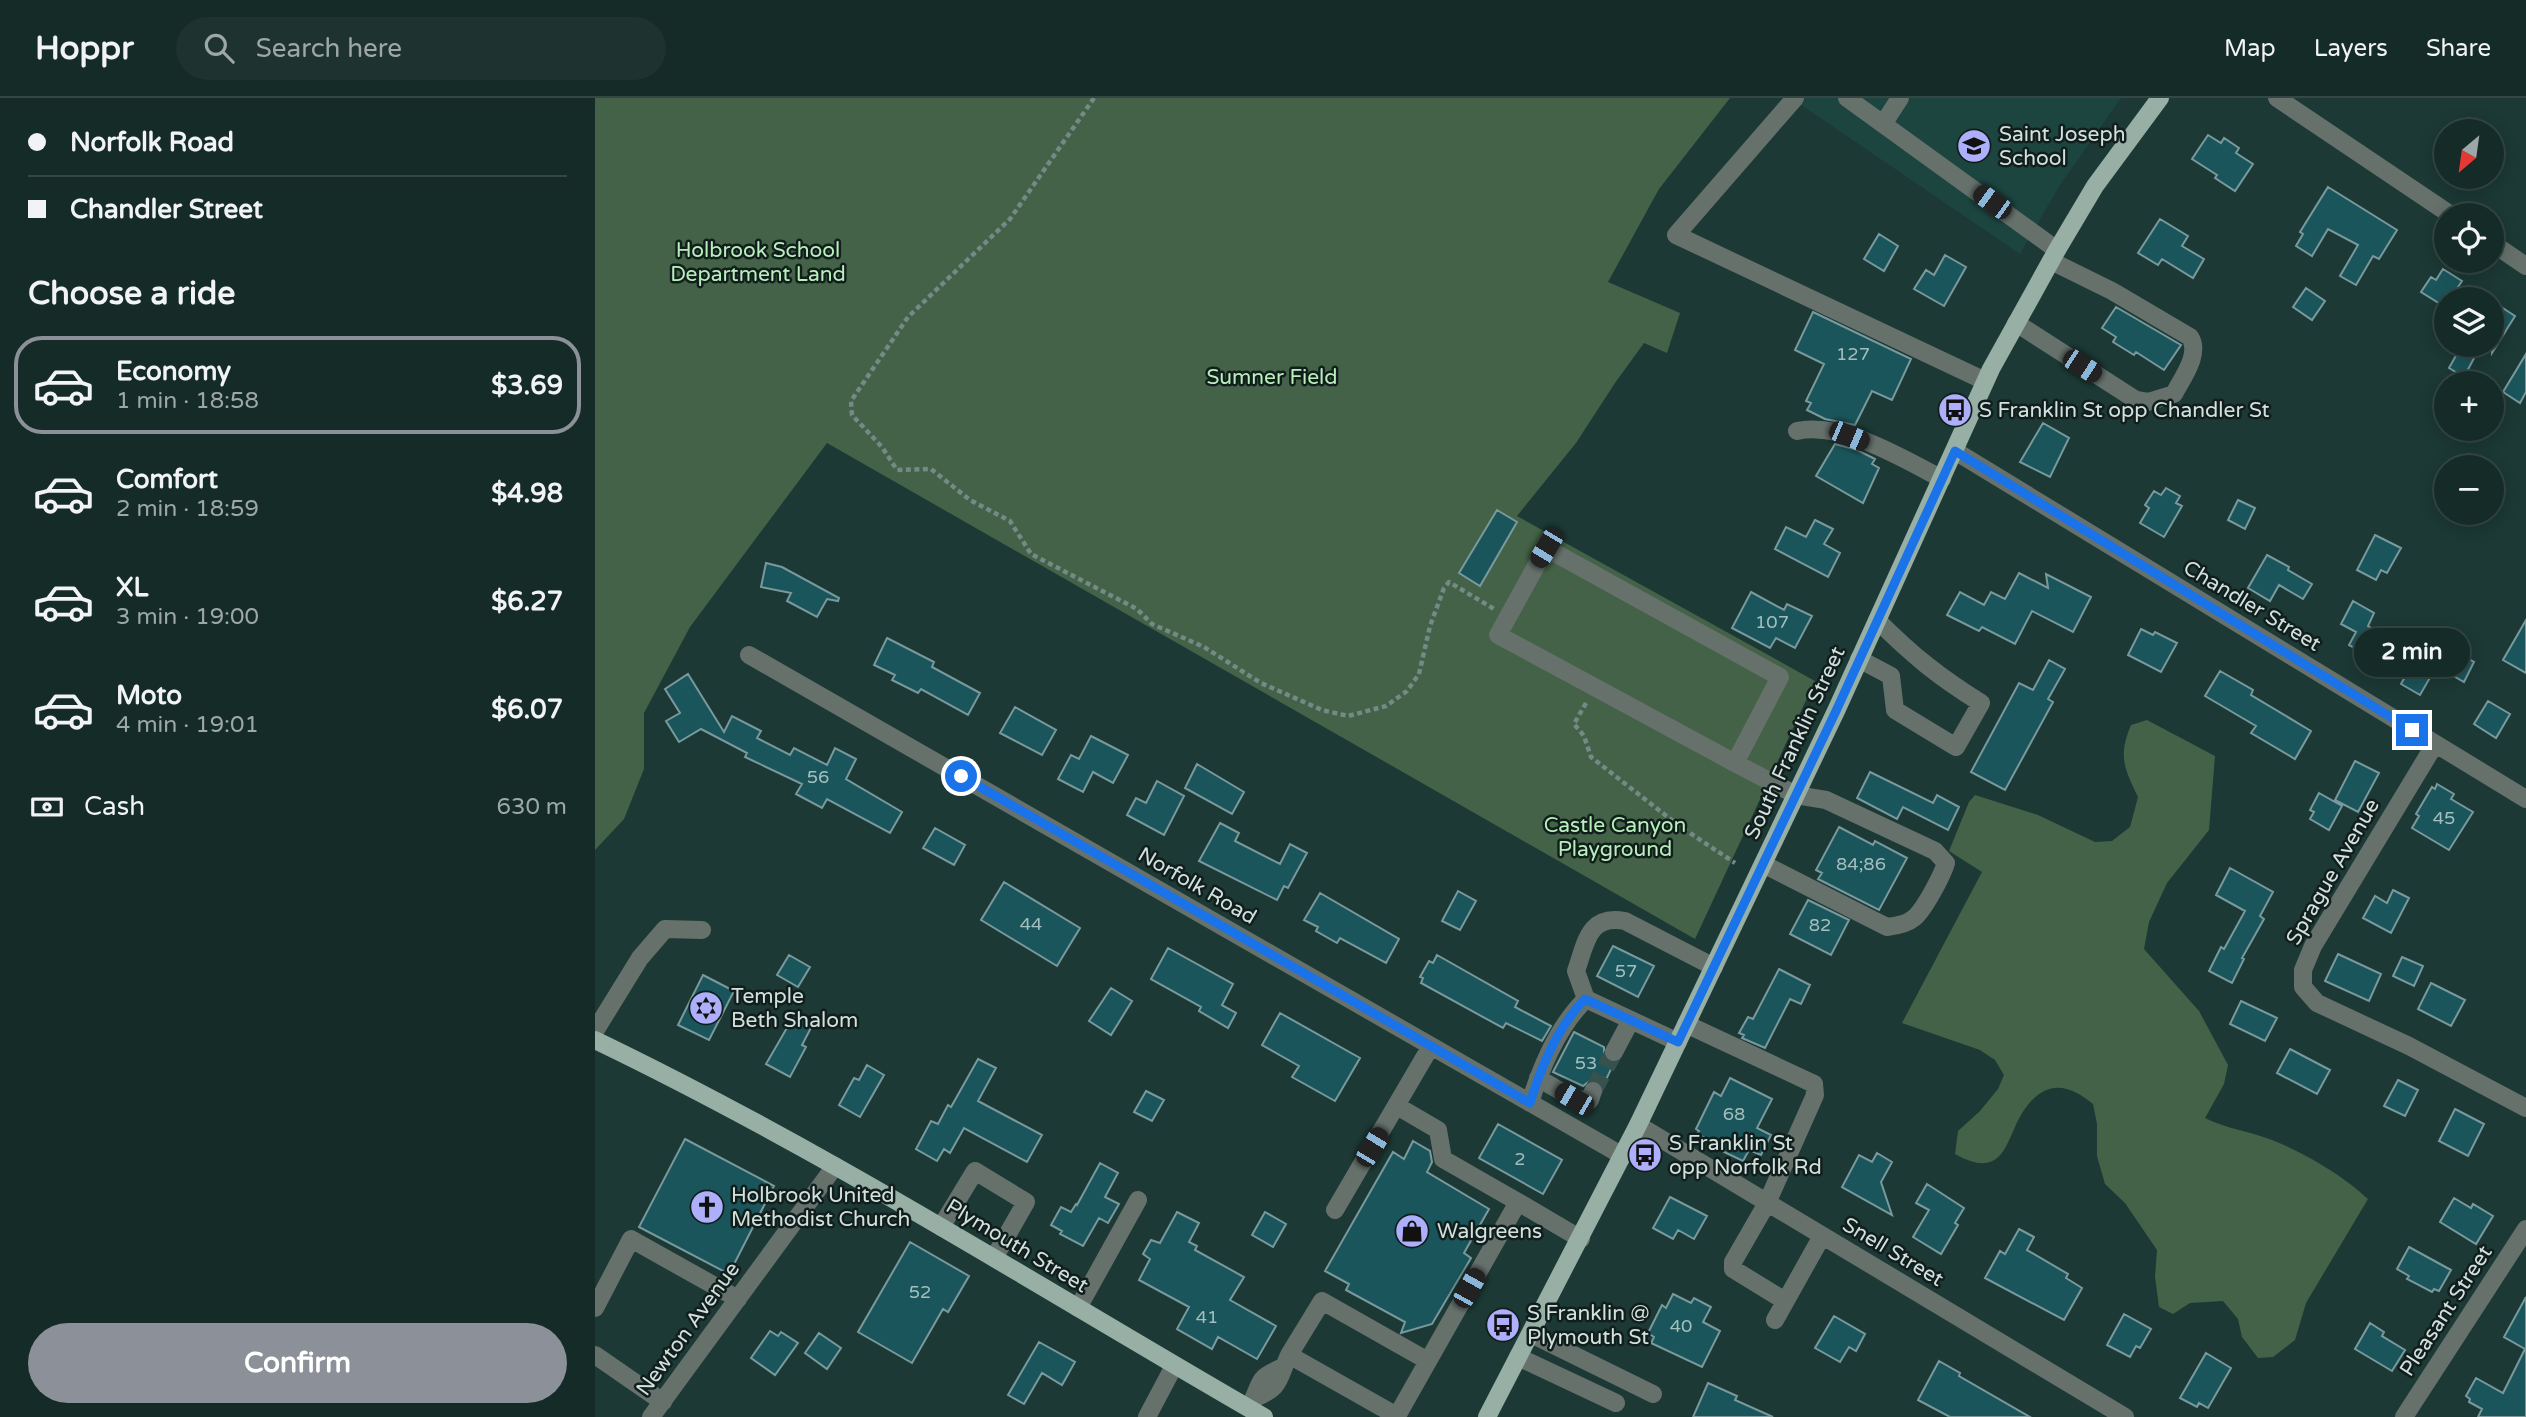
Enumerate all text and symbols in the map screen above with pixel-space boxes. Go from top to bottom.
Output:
search box [176,17,666,80]
text: Hoppr [35,29,134,68]
icon: search [200,29,238,67]
text: Search here [256,33,402,64]
text: Map [2224,34,2276,63]
text: Layers [2314,34,2388,63]
text: Share [2426,34,2491,63]
north arrow [2434,119,2504,189]
map controls [2434,119,2504,525]
place label: Saint Joseph School [1999,122,2126,171]
text: Norfolk Road [70,127,234,158]
school or university icon: Saint Joseph School [1955,127,1993,165]
car [1969,181,2016,223]
text: Chandler Street [70,194,263,225]
button: locate [2434,203,2504,273]
park label: Holbrook School Department Land [670,238,846,287]
text: Choose a ride [28,275,235,313]
button: layers [2434,287,2504,357]
house number: 127 [1836,343,1870,365]
car [2059,346,2106,386]
icon: car [32,354,95,417]
text: Economy [116,356,231,387]
park label: Sumner Field [1206,365,1338,390]
text: $3.69 [491,370,563,401]
button: + [2434,371,2504,441]
text: 1 min · 18:58 [116,387,259,415]
bus stop icon: S Franklin St opp Chandler St [1936,391,1974,429]
place label: S Franklin St opp Chandler St [1979,398,2269,423]
car [1826,418,1873,454]
button: − [2434,455,2504,525]
icon: car [32,462,95,525]
text: Comfort [116,464,218,495]
text: $4.98 [491,478,563,509]
text: 2 min · 18:59 [116,495,259,523]
car [1527,525,1566,571]
street label: Chandler Street [2179,555,2325,657]
icon: car [32,570,95,633]
text: XL [116,572,148,603]
text: $6.27 [491,586,563,617]
text: 3 min · 19:00 [116,603,259,631]
house number: 107 [1755,611,1789,633]
callout: 2 min [2354,628,2470,678]
text: 2 min [2381,638,2443,666]
street label: South Franklin Street [1739,643,1851,843]
icon: car [32,678,95,741]
text: Moto [116,680,182,711]
text: $6.07 [491,694,563,725]
text: 4 min · 19:01 [116,711,259,739]
route end [2396,714,2428,746]
route start [945,760,977,792]
house number: 56 [807,766,829,788]
icon: cash [28,788,66,826]
text: Cash [84,791,145,822]
text: 630 m [497,793,567,821]
street label: Sprague Avenue [2281,794,2385,949]
house number: 45 [2433,807,2455,829]
park label: Castle Canyon Playground [1544,813,1686,862]
street label: Norfolk Road [1133,842,1261,930]
house number: 84;86 [1836,853,1886,875]
house number: 44 [1020,913,1042,935]
house number: 82 [1809,914,1831,936]
house number: 57 [1615,960,1637,982]
place label: Temple Beth Shalom [731,984,858,1033]
synagogue icon: Temple Beth Shalom [687,989,725,1027]
house number: 53 [1575,1052,1597,1074]
car [1551,1079,1598,1119]
house number: 68 [1723,1103,1745,1125]
car [1353,1124,1392,1170]
place label: S Franklin St opp Norfolk Rd [1669,1131,1822,1180]
bus stop icon: S Franklin St opp Norfolk Rd [1626,1136,1664,1174]
house number: 2 [1514,1148,1526,1170]
place label: Holbrook United Methodist Church [731,1183,910,1232]
church icon: Holbrook United Methodist Church [688,1188,726,1226]
street label: Plymouth Street [941,1194,1093,1298]
shop icon: Walgreens [1393,1212,1431,1250]
street label: Snell Street [1838,1212,1948,1292]
place label: Walgreens [1437,1219,1542,1244]
street label: Pleasant Street [2394,1241,2498,1381]
street label: Newton Avenue [631,1257,745,1401]
car [1450,1265,1489,1311]
house number: 52 [909,1281,931,1303]
place label: S Franklin @ Plymouth St [1527,1301,1649,1350]
house number: 41 [1196,1306,1218,1328]
bus stop icon: S Franklin @ Plymouth St [1484,1306,1522,1344]
house number: 40 [1670,1315,1692,1337]
button: Confirm [28,1323,567,1403]

